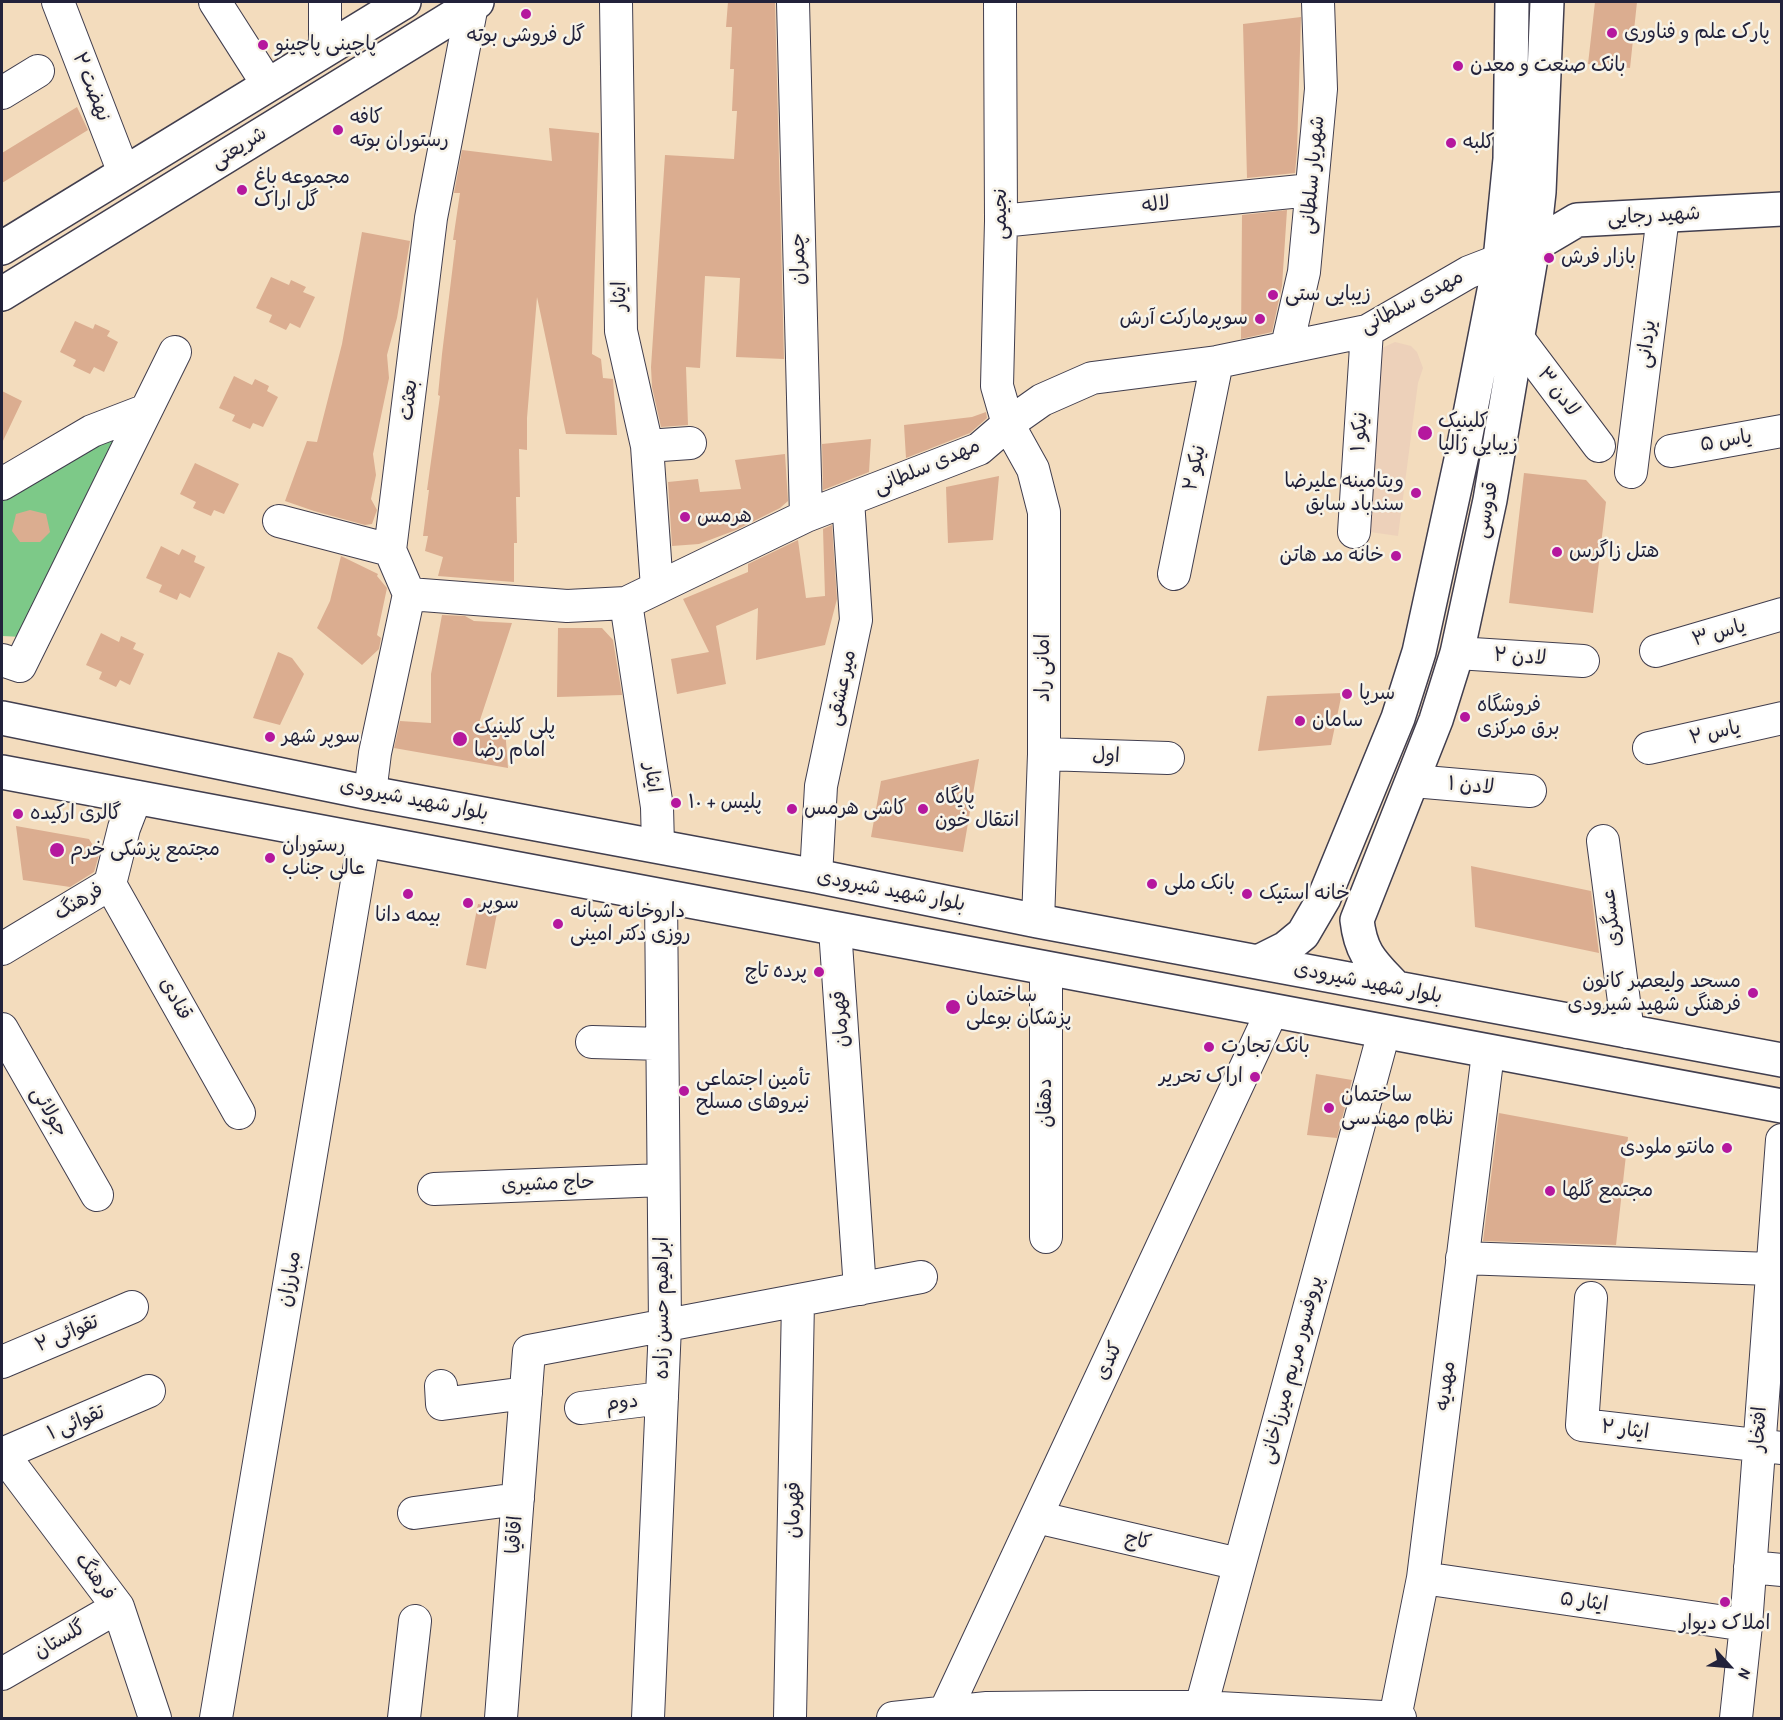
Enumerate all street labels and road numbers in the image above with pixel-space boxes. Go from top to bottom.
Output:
street label: نهضت ۲ [67,49,115,125]
street label: شهریار سلطانی [1296,115,1330,235]
street label: شریعتی [207,122,271,174]
street label: نجیمی [989,188,1013,240]
street label: لاله [1141,192,1171,218]
street label: شهید رجایی [1607,202,1701,230]
street label: چمران [787,233,811,285]
street label: مهدی سلطانی [1356,265,1468,339]
street label: ایثار [608,281,632,311]
street label: یزدانی [1632,318,1662,370]
street label: لادن ۳ [1532,363,1584,421]
street label: بعثت [395,378,423,422]
street label: نیکو ۱ [1347,411,1373,453]
street label: یاس ۵ [1698,425,1754,457]
street label: مهدی سلطانی [870,434,984,500]
street label: نیکو ۲ [1178,443,1212,493]
street label: قدوسی [1470,480,1504,540]
street label: یاس ۳ [1689,614,1749,652]
street label: امانی راد [1032,634,1056,702]
street label: لادن ۲ [1493,643,1547,671]
street label: میرعشقی [822,648,862,728]
street label: یاس ۲ [1687,715,1743,751]
street label: اول [1092,744,1120,768]
street label: ایثار [638,762,666,794]
street label: لادن ۱ [1447,772,1495,800]
street label: بلوار شهید شیرودی [338,774,490,826]
street label: بلوار شهید شیرودی [815,865,967,917]
street label: فرهنگ [50,878,108,926]
street label: عسگری [1597,888,1627,948]
street label: بلوار شهید شیرودی [1292,957,1444,1009]
street label: قنادی [154,973,196,1025]
street label: قهرمان [827,990,855,1048]
street label: دهقان [1034,1078,1058,1128]
street label: جولائی [25,1083,73,1141]
street label: حاج مشیری [501,1170,595,1198]
street label: ابراهیم حسن زاده [651,1237,675,1379]
street label: مبارزان [273,1249,307,1309]
street label: پروفسور مریم میرزاخانی [1255,1273,1329,1467]
street label: تقوائی ۲ [32,1310,102,1358]
street label: کندی [1090,1338,1128,1384]
street label: مهدیه [1431,1360,1461,1412]
street label: دوم [604,1389,640,1417]
street label: تقوائی ۱ [44,1400,108,1446]
street label: افتخار [1745,1406,1773,1452]
street label: ایثار ۲ [1600,1415,1650,1445]
street label: قهرمان [782,1481,806,1539]
street label: اقاقیا [502,1515,528,1555]
street label: کاج [1122,1526,1154,1556]
street label: فرهنگ [69,1549,121,1605]
street label: ایثار ۵ [1558,1587,1610,1617]
street label: گلستان [30,1616,90,1664]

